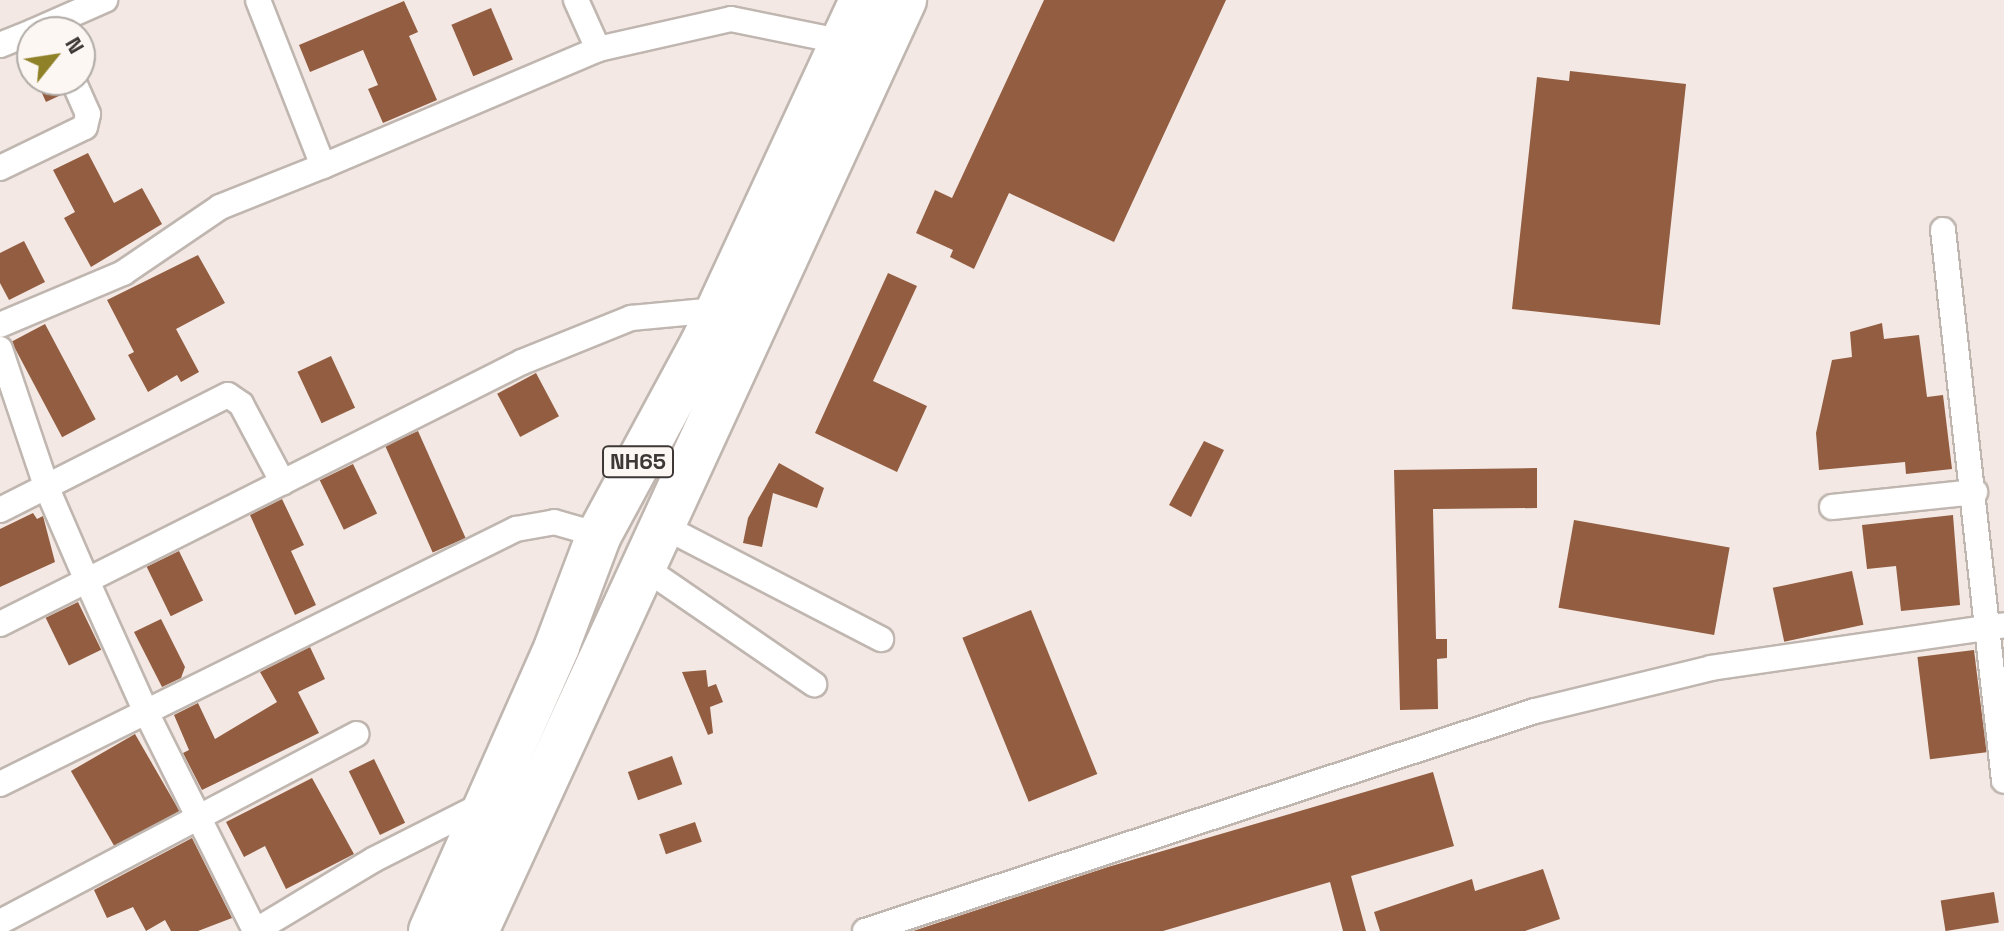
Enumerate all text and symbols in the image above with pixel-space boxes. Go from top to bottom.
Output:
north arrow [16,16,96,96]
text: N [59,32,91,58]
road number: NH65 [602,444,674,480]

